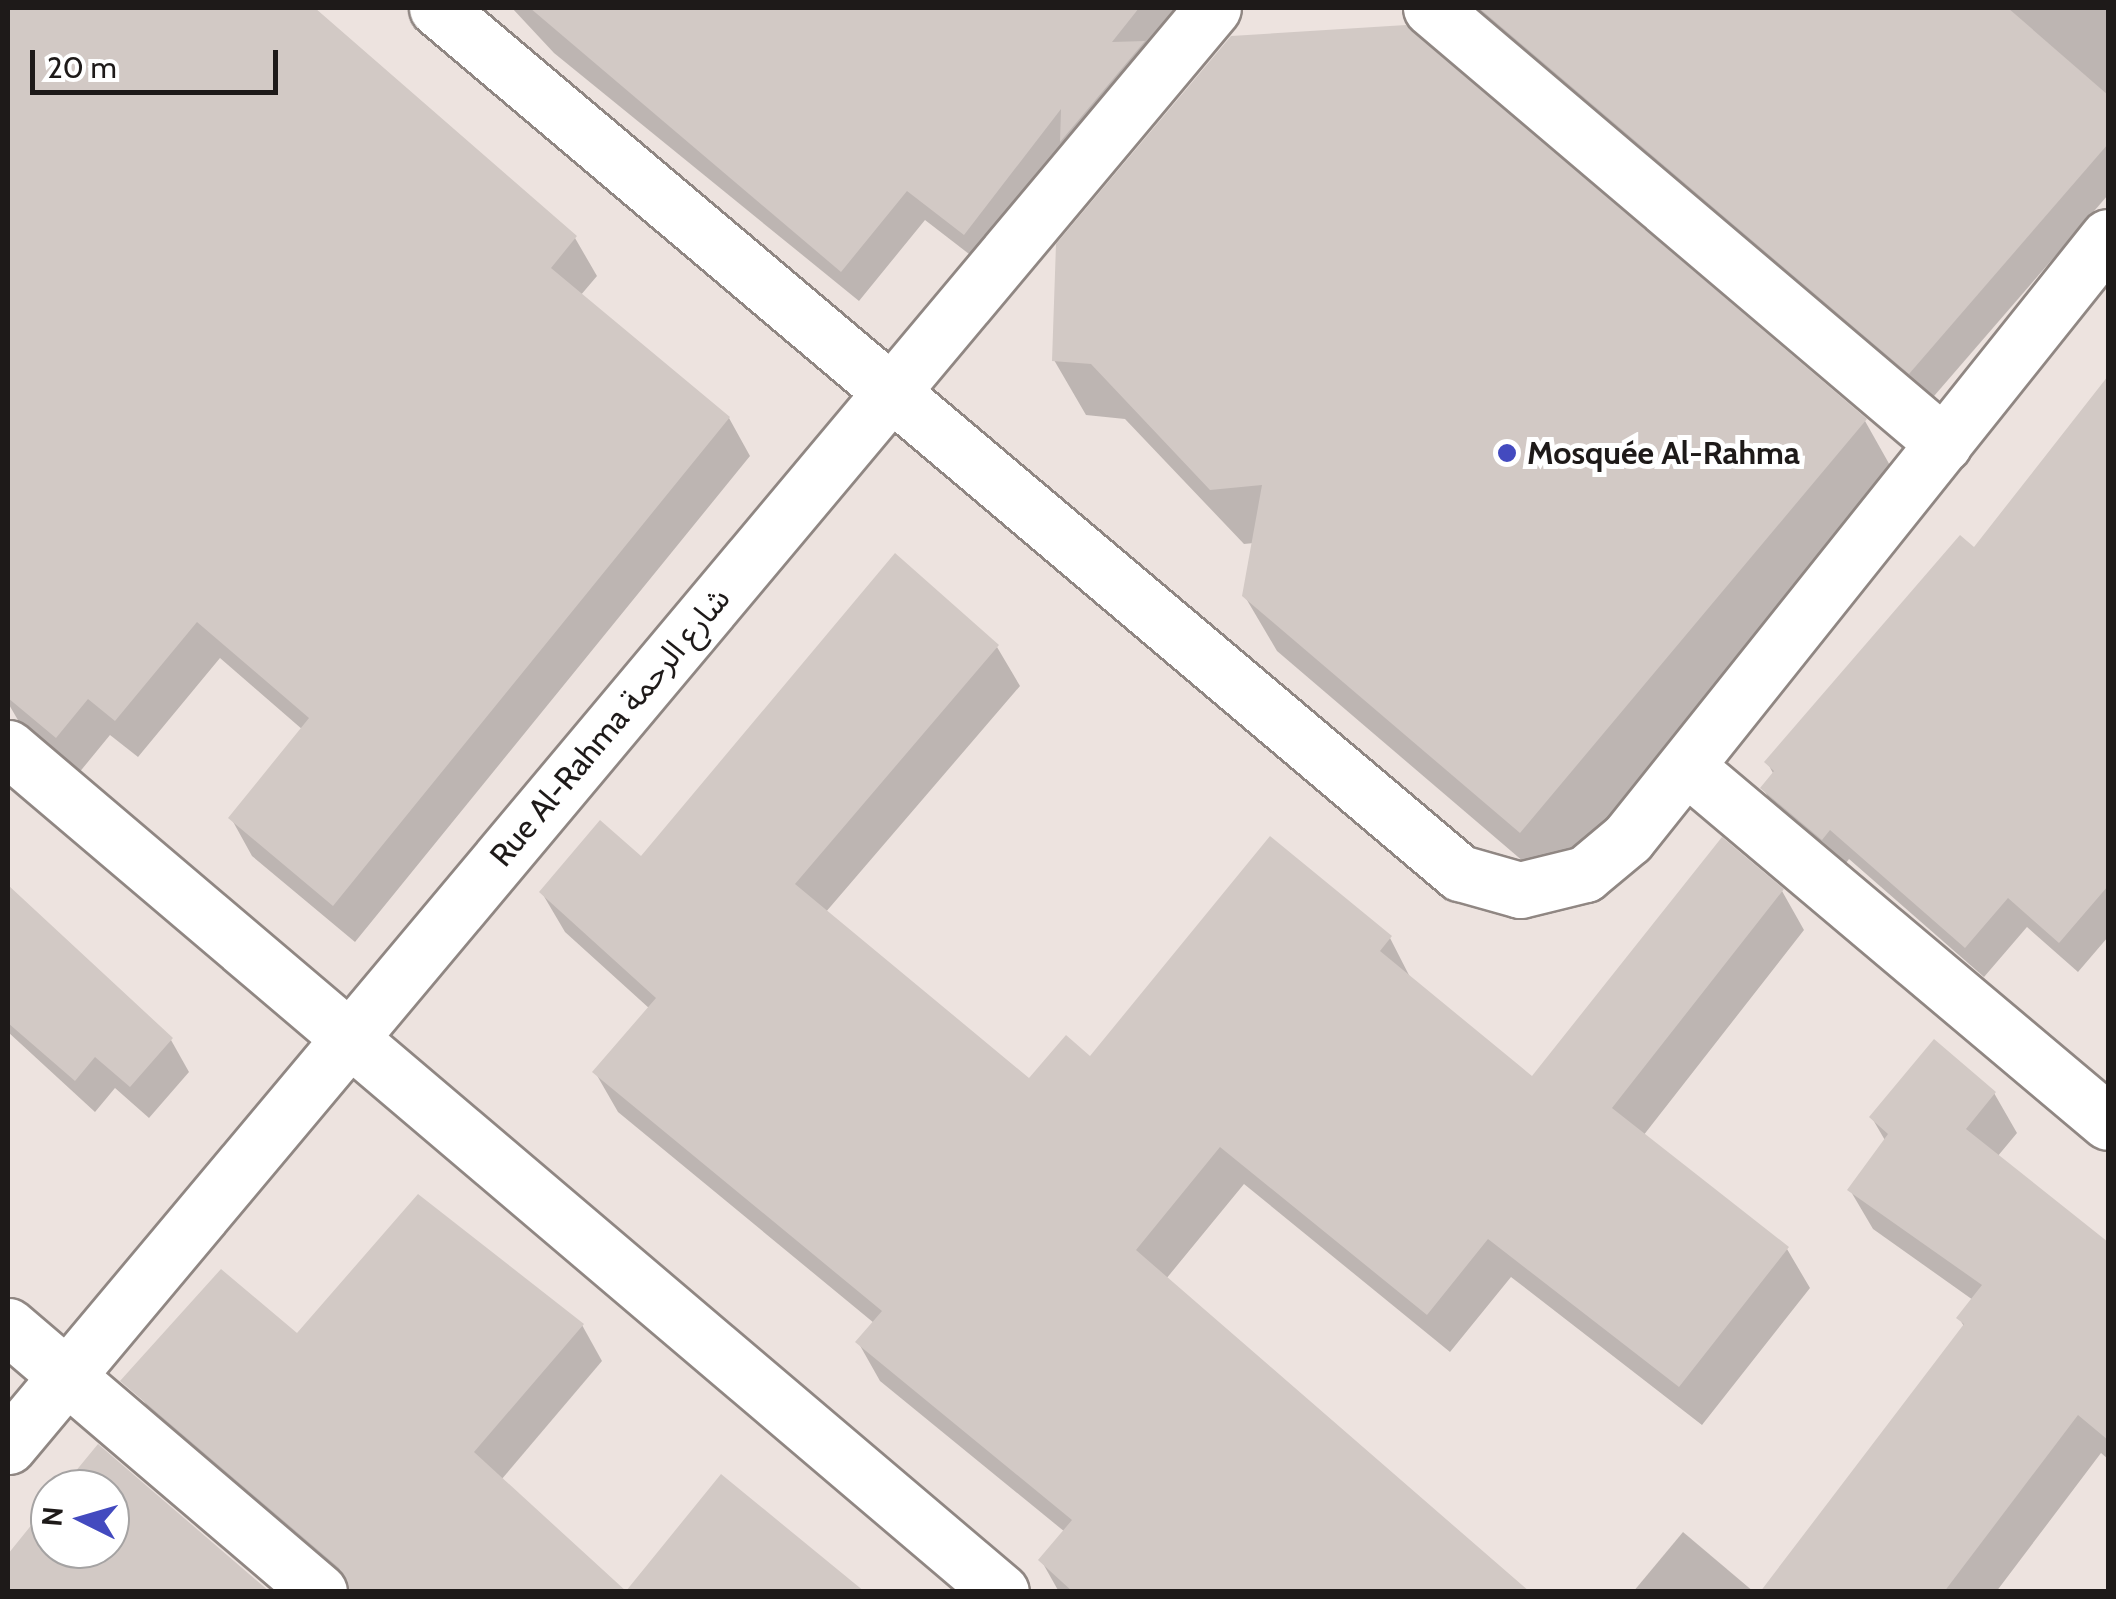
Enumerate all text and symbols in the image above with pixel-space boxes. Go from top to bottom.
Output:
scale bar [35,30,282,92]
text: 20 m [47,49,117,86]
place label: Mosquée Al-Rahma [1527,434,1800,472]
marker: Mosquée Al-Rahma [1496,442,1518,464]
street label: Rue Al-Rahma شارع الرحمة [482,580,738,874]
north arrow [30,1469,130,1569]
text: N [34,1505,70,1528]

